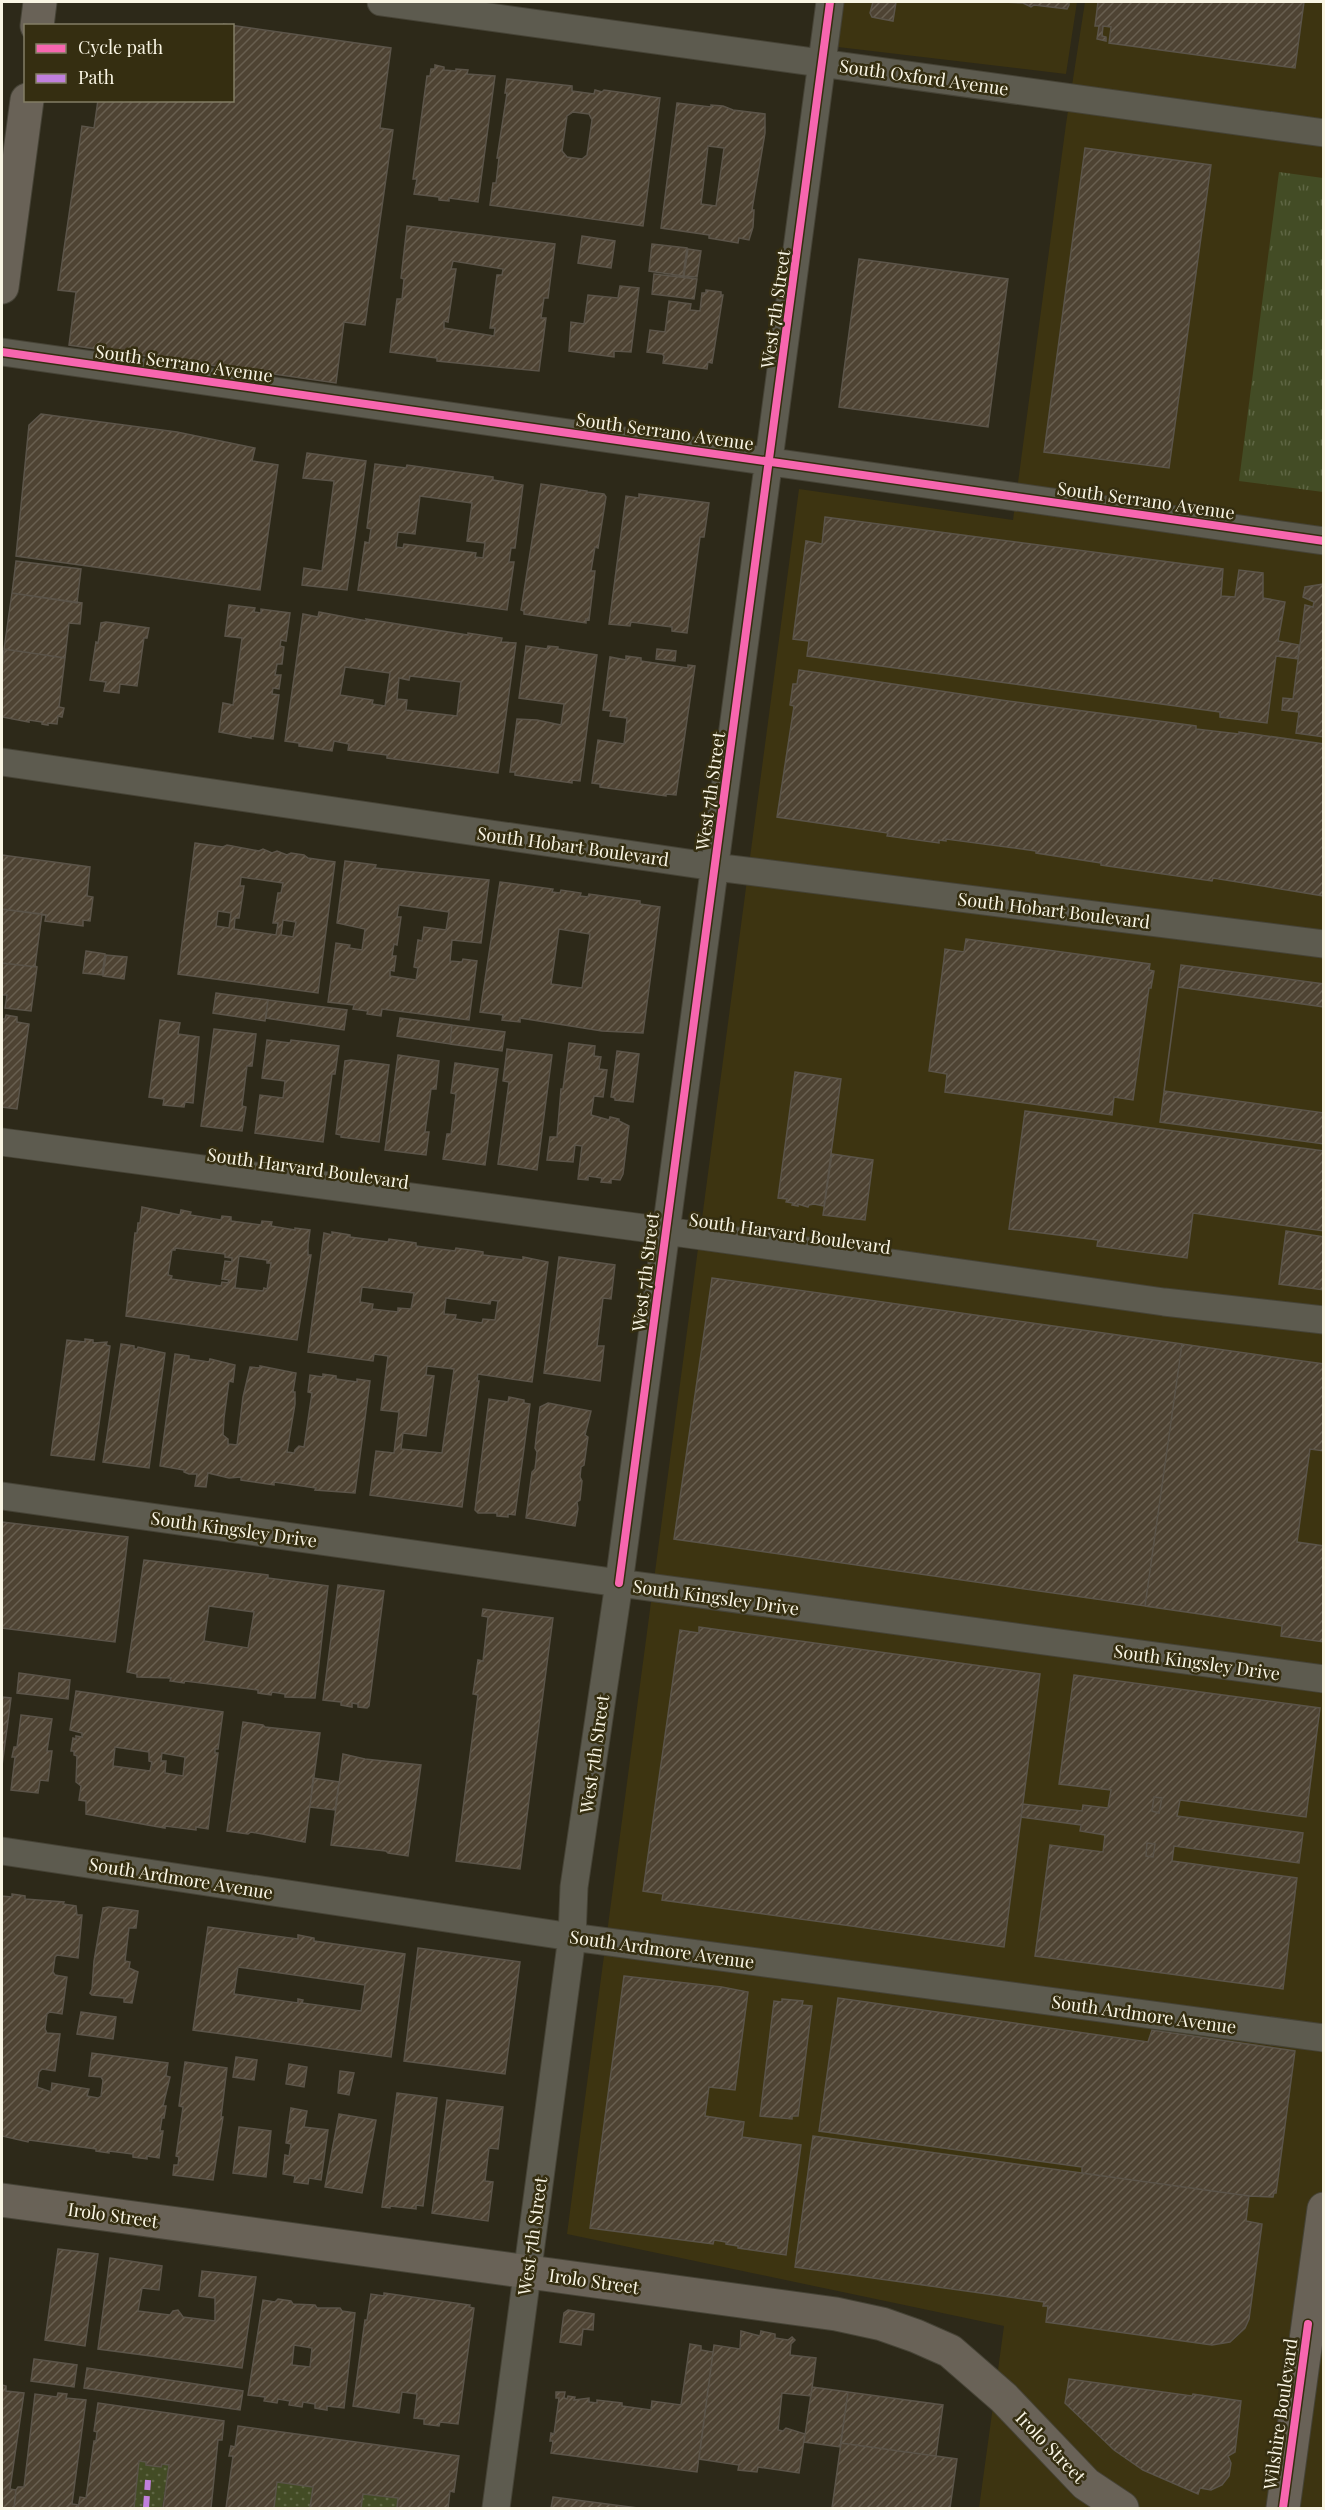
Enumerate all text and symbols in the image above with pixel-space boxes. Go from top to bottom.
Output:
legend [24,24,234,102]
text: Cycle path [78,35,163,59]
street label: South Oxford Avenue [838,53,1010,101]
text: Path [78,65,115,89]
street label: West 7th Street [755,247,795,371]
street label: South Serrano Avenue [94,339,274,387]
street label: South Serrano Avenue [575,407,755,455]
street label: South Serrano Avenue [1056,476,1236,524]
street label: West 7th Street [690,729,730,853]
street label: South Hobart Boulevard [475,821,671,871]
street label: South Hobart Boulevard [956,886,1152,934]
street label: South Harvard Boulevard [206,1142,411,1194]
street label: South Harvard Boulevard [688,1207,893,1259]
street label: West 7th Street [626,1210,664,1334]
street label: South Kingsley Drive [149,1505,319,1553]
street label: South Kingsley Drive [631,1573,801,1621]
street label: South Kingsley Drive [1112,1638,1282,1686]
street label: West 7th Street [574,1692,614,1816]
street label: South Ardmore Avenue [87,1852,275,1904]
street label: South Ardmore Avenue [568,1924,756,1974]
street label: South Ardmore Avenue [1050,1989,1238,2039]
street label: West 7th Street [512,2174,552,2298]
street label: Irolo Street [66,2197,160,2233]
street label: Irolo Street [547,2263,641,2299]
street label: Wilshire Boulevard [1257,2336,1303,2492]
street label: Irolo Street [1011,2406,1092,2489]

